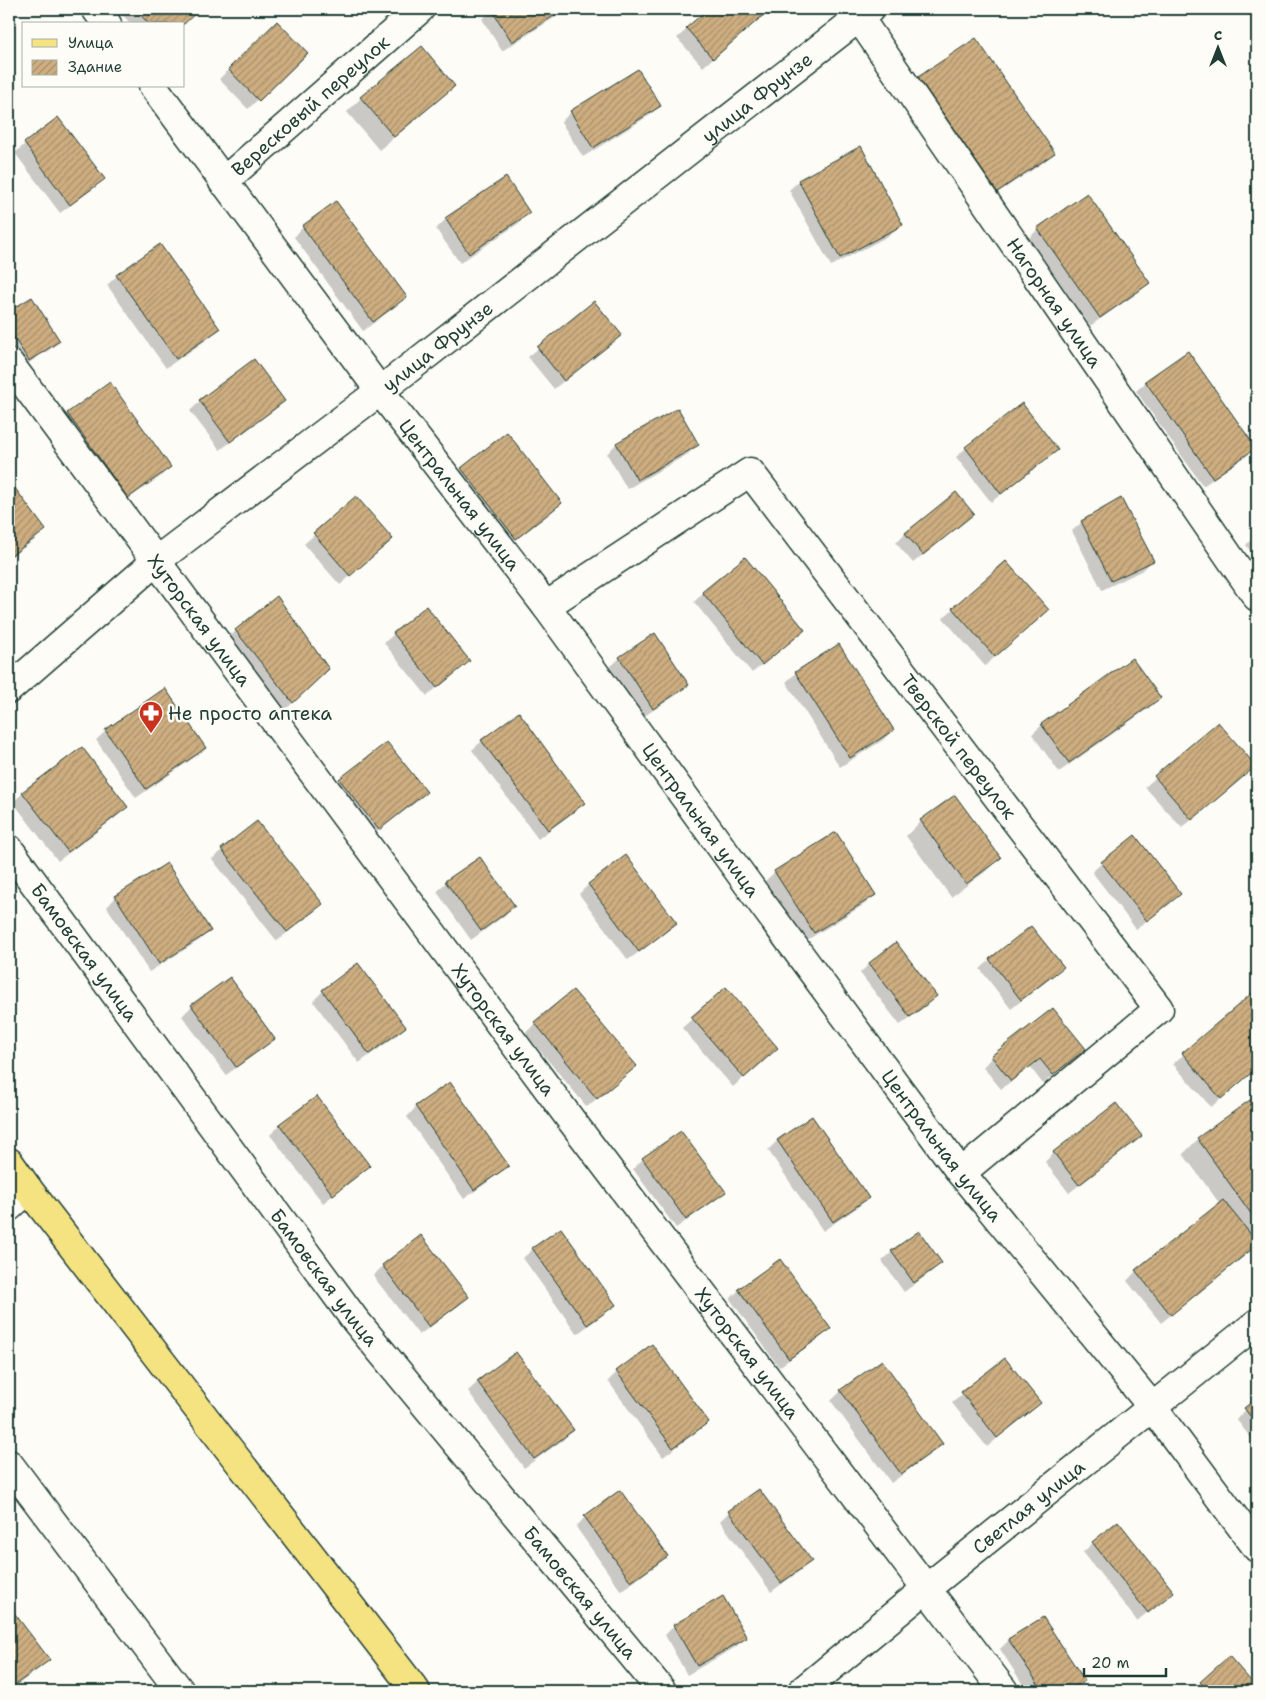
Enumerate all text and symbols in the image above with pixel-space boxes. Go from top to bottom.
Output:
legend [22,22,185,88]
north arrow [1194,22,1244,72]
text: С [1214,26,1222,44]
street label: Вересковый переулок [226,30,395,182]
text: Улица [68,33,114,53]
street label: улица Фрунзе [697,47,818,149]
text: Здание [68,57,122,77]
street label: Нагорная улица [1001,233,1108,373]
street label: улица Фрунзе [377,296,498,398]
street label: Центральная улица [393,414,526,576]
street label: Хуторская улица [142,549,257,692]
street label: Тверской переулок [895,669,1022,824]
pharmacy icon: Не просто аптека [138,700,164,734]
place label: Не просто аптека [168,701,332,726]
street label: Центральная улица [636,738,765,902]
street label: Бамовская улица [25,878,144,1027]
street label: Хуторская улица [446,958,561,1101]
street label: Центральная улица [876,1065,1008,1227]
street label: Бамовская улица [264,1204,384,1352]
street label: Хуторская улица [689,1282,805,1424]
street label: Светлая улица [967,1454,1090,1560]
street label: Бамовская улица [518,1521,643,1665]
scale bar [1084,1645,1166,1677]
text: 20 m [1091,1653,1130,1673]

